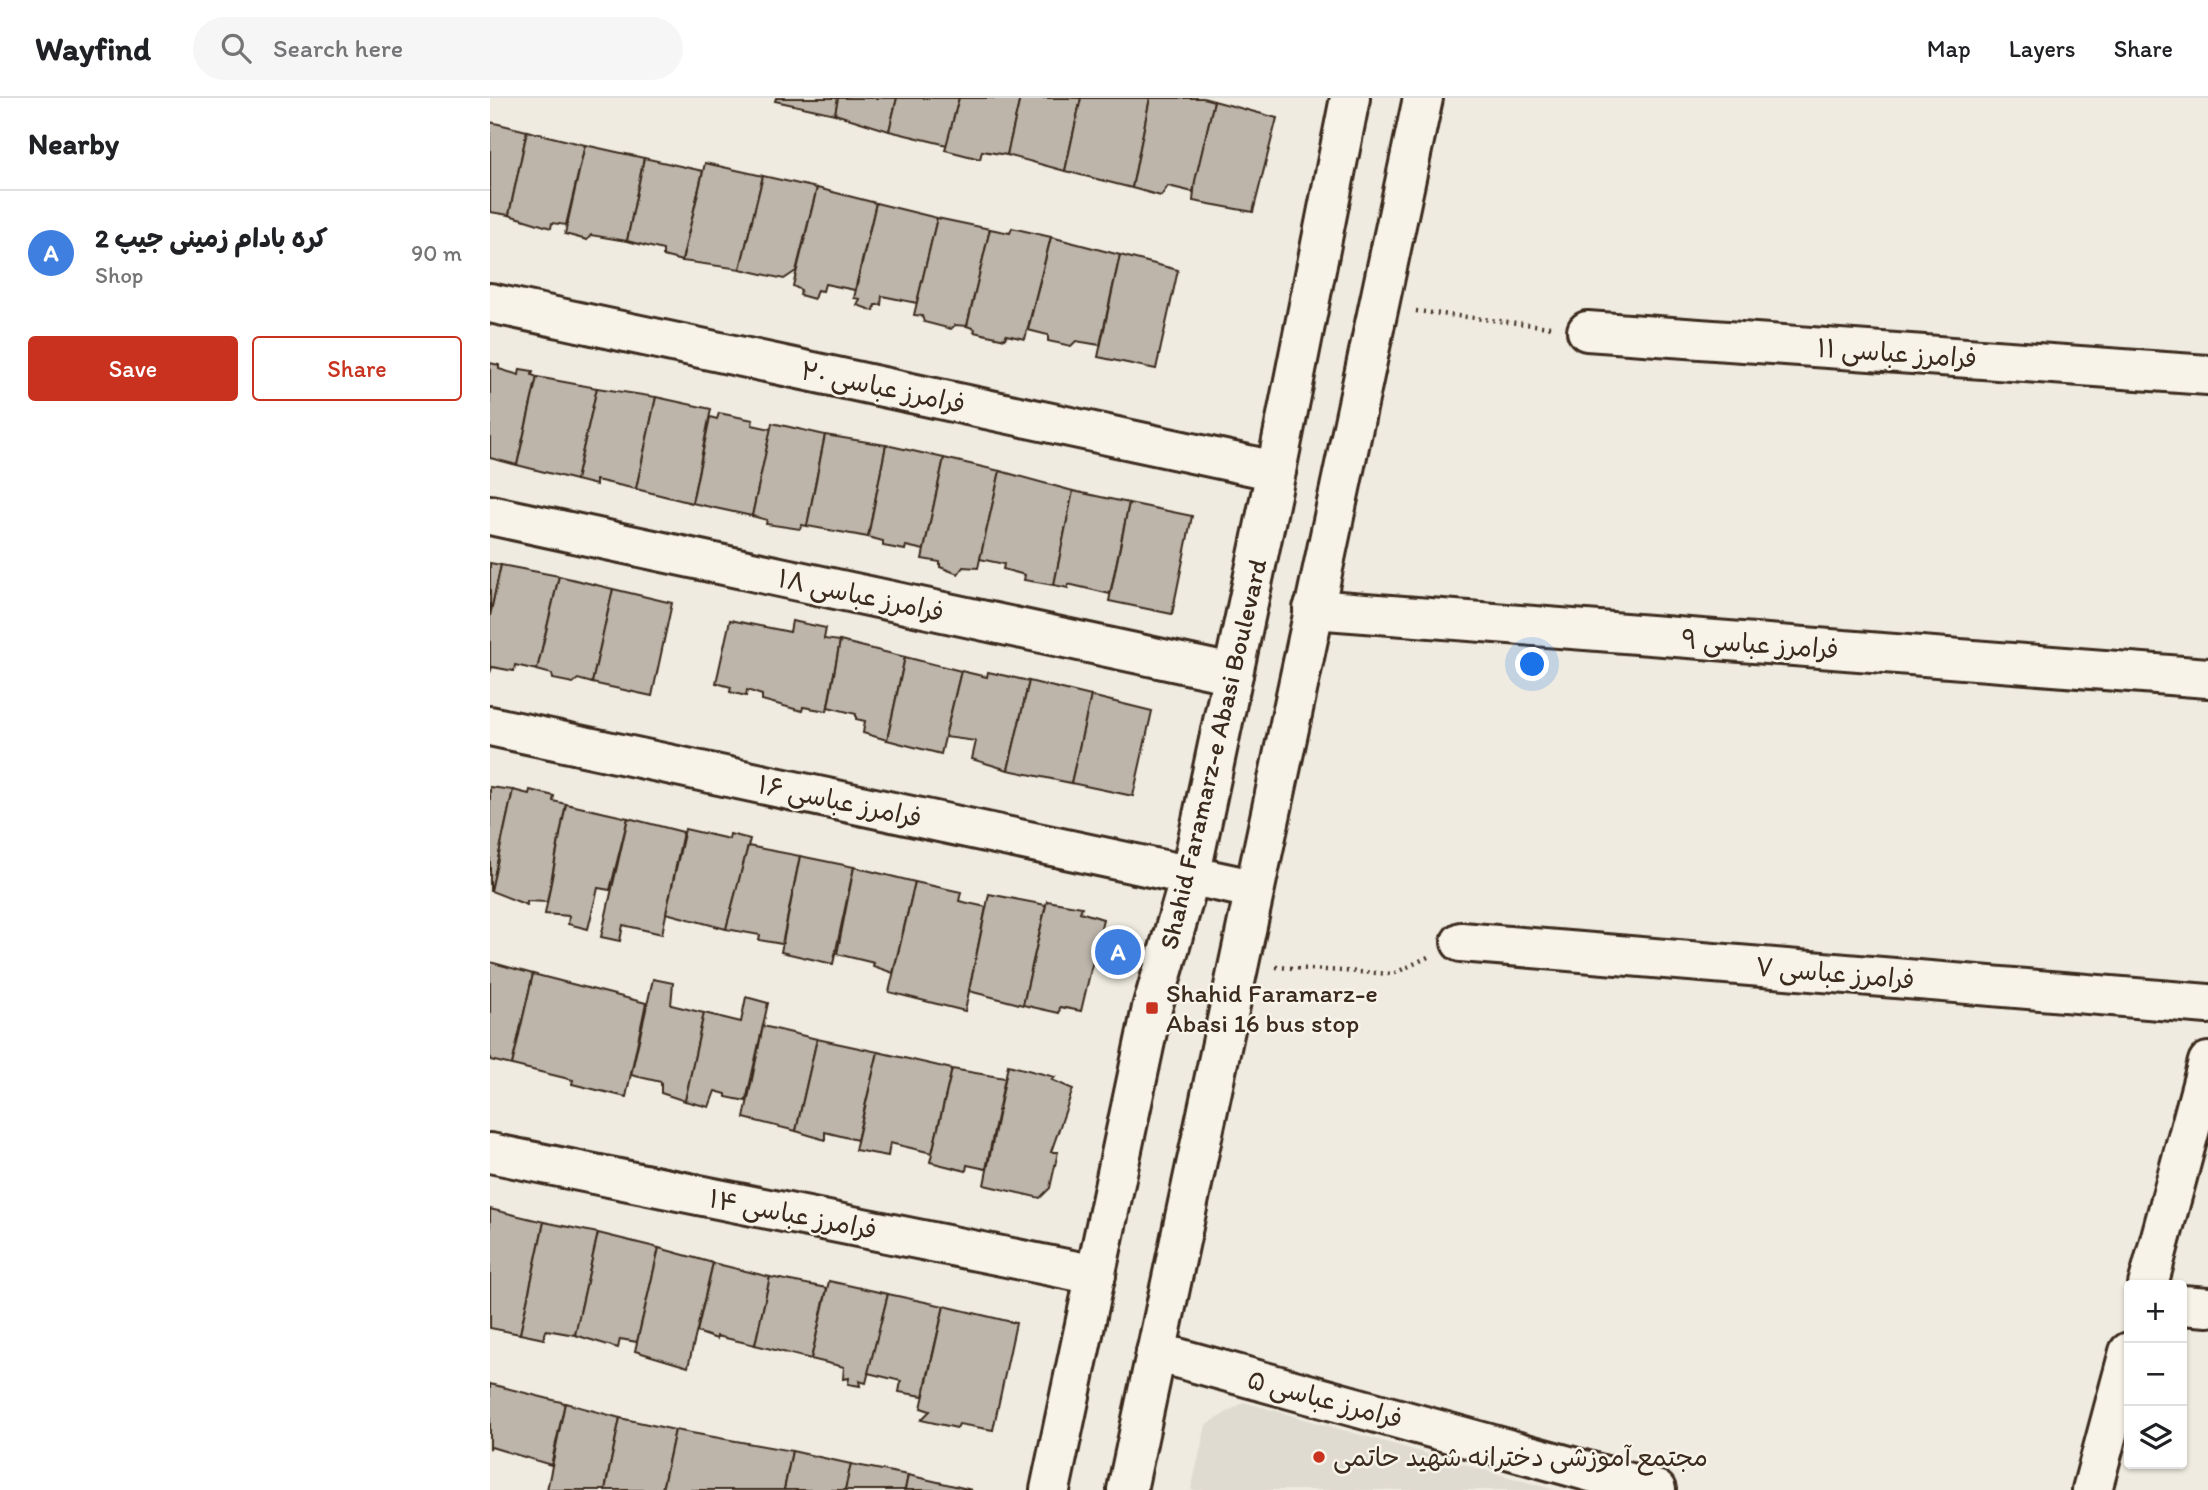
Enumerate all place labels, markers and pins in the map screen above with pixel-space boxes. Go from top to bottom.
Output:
pin: A [1095,926,1141,978]
place label: Shahid Faramarz-e Abasi 16 bus stop [1166,977,1378,1039]
marker: Shahid Faramarz-e Abasi 16 bus stop [1144,1000,1160,1016]
place label: مجتمع آموزشی دخترانه شهید حاتمی [1333,1441,1708,1476]
marker: مجتمع آموزشی دخترانه شهید حاتمی [1311,1449,1327,1465]

